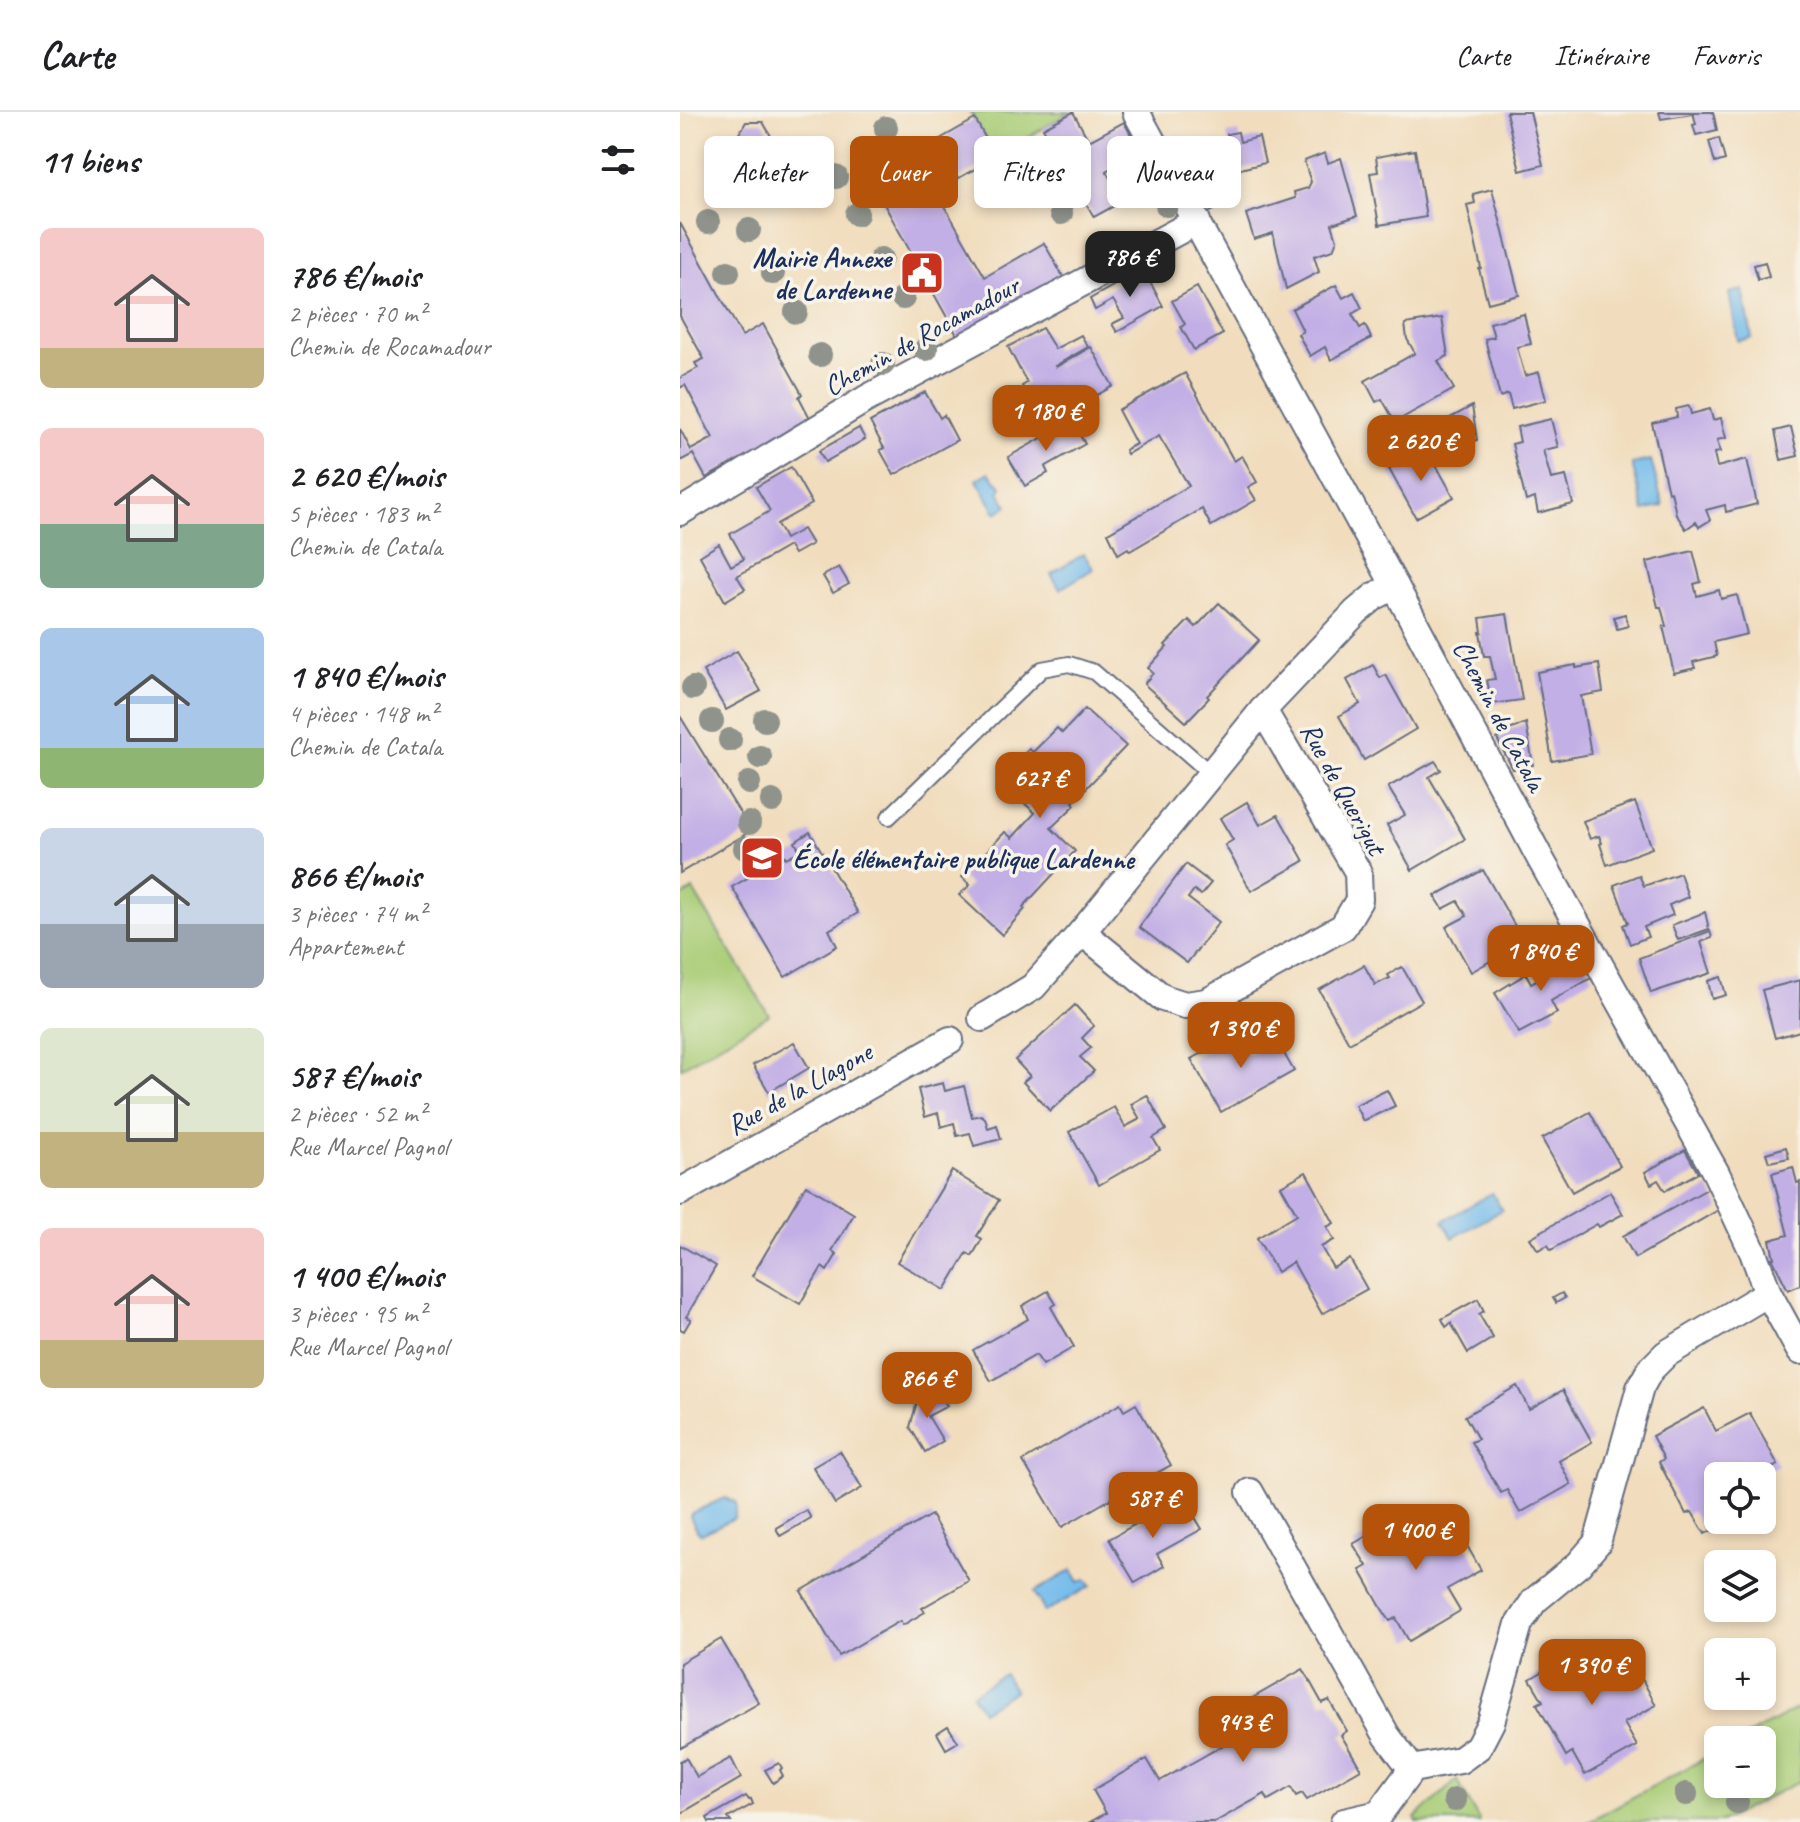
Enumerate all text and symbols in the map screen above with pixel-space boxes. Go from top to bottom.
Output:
text: Carte [40,32,114,79]
text: Carte [1456,38,1510,73]
text: Itinéraire [1554,38,1648,73]
text: Favoris [1692,38,1760,73]
chip: Acheter [704,136,834,208]
chip: Louer [850,136,958,208]
chip: Filtres [974,136,1091,208]
chip: Nouveau [1107,136,1241,208]
icon: filters [596,138,640,182]
text: 11 biens [40,139,139,182]
pin: 786 € [1074,231,1186,299]
place label: Mairie Annexe de Lardenne [753,240,894,307]
text: 786 € [1103,240,1157,273]
public building icon: Mairie Annexe de Lardenne [898,249,946,297]
text: 786 €/mois [288,254,420,297]
icon: home [104,260,200,356]
street label: Chemin de Rocamadour [817,266,1027,404]
text: 2 pièces · 70 m² [288,297,426,330]
text: Chemin de Rocamadour [288,330,491,363]
pin: 1 180 € [972,385,1120,453]
text: 1 180 € [1010,394,1082,427]
pin: 2 620 € [1347,415,1495,483]
text: 2 620 € [1385,424,1457,457]
text: 2 620 €/mois [288,454,444,497]
icon: home [104,460,200,556]
text: 5 pièces · 183 m² [288,497,437,530]
text: Chemin de Catala [288,530,442,563]
street label: Chemin de Catala [1445,634,1555,799]
text: 1 840 €/mois [288,654,443,697]
icon: home [104,660,200,756]
text: 4 pièces · 148 m² [288,697,437,730]
street label: Rue de Querigut [1293,716,1396,863]
text: Chemin de Catala [288,730,442,763]
pin: 627 € [984,752,1096,820]
text: 627 € [1013,761,1067,794]
school or university icon: École élémentaire publique Lardenne [738,834,786,882]
place label: École élémentaire publique Lardenne [793,841,1136,876]
text: 866 €/mois [288,854,421,897]
icon: home [104,860,200,956]
text: 3 pièces · 74 m² [288,897,426,930]
pin: 1 840 € [1467,925,1615,993]
text: Appartement [288,930,403,963]
text: 1 840 € [1505,934,1577,967]
pin: 1 390 € [1167,1002,1315,1070]
text: 1 390 € [1206,1011,1276,1044]
street label: Rue de la Llagone [721,1033,880,1143]
text: 587 €/mois [288,1054,419,1097]
icon: home [104,1060,200,1156]
text: 2 pièces · 52 m² [288,1097,426,1130]
text: Rue Marcel Pagnol [288,1130,448,1163]
text: 1 400 €/mois [288,1254,443,1297]
icon: home [104,1260,200,1356]
text: 3 pièces · 95 m² [288,1297,426,1330]
text: Rue Marcel Pagnol [288,1330,448,1363]
pin: 866 € [871,1352,983,1420]
text: 866 € [900,1361,954,1394]
map controls [1704,1462,1776,1798]
button: locate [1704,1462,1776,1534]
pin: 587 € [1097,1472,1209,1540]
text: 587 € [1127,1481,1179,1514]
pin: 1 400 € [1342,1504,1490,1572]
text: 1 400 € [1380,1513,1452,1546]
button: layers [1704,1550,1776,1622]
button: + [1704,1638,1776,1710]
pin: 1 390 € [1518,1639,1666,1707]
text: 1 390 € [1557,1648,1627,1681]
pin: 943 € [1187,1696,1299,1764]
text: 943 € [1217,1705,1269,1738]
button: − [1704,1726,1776,1798]

